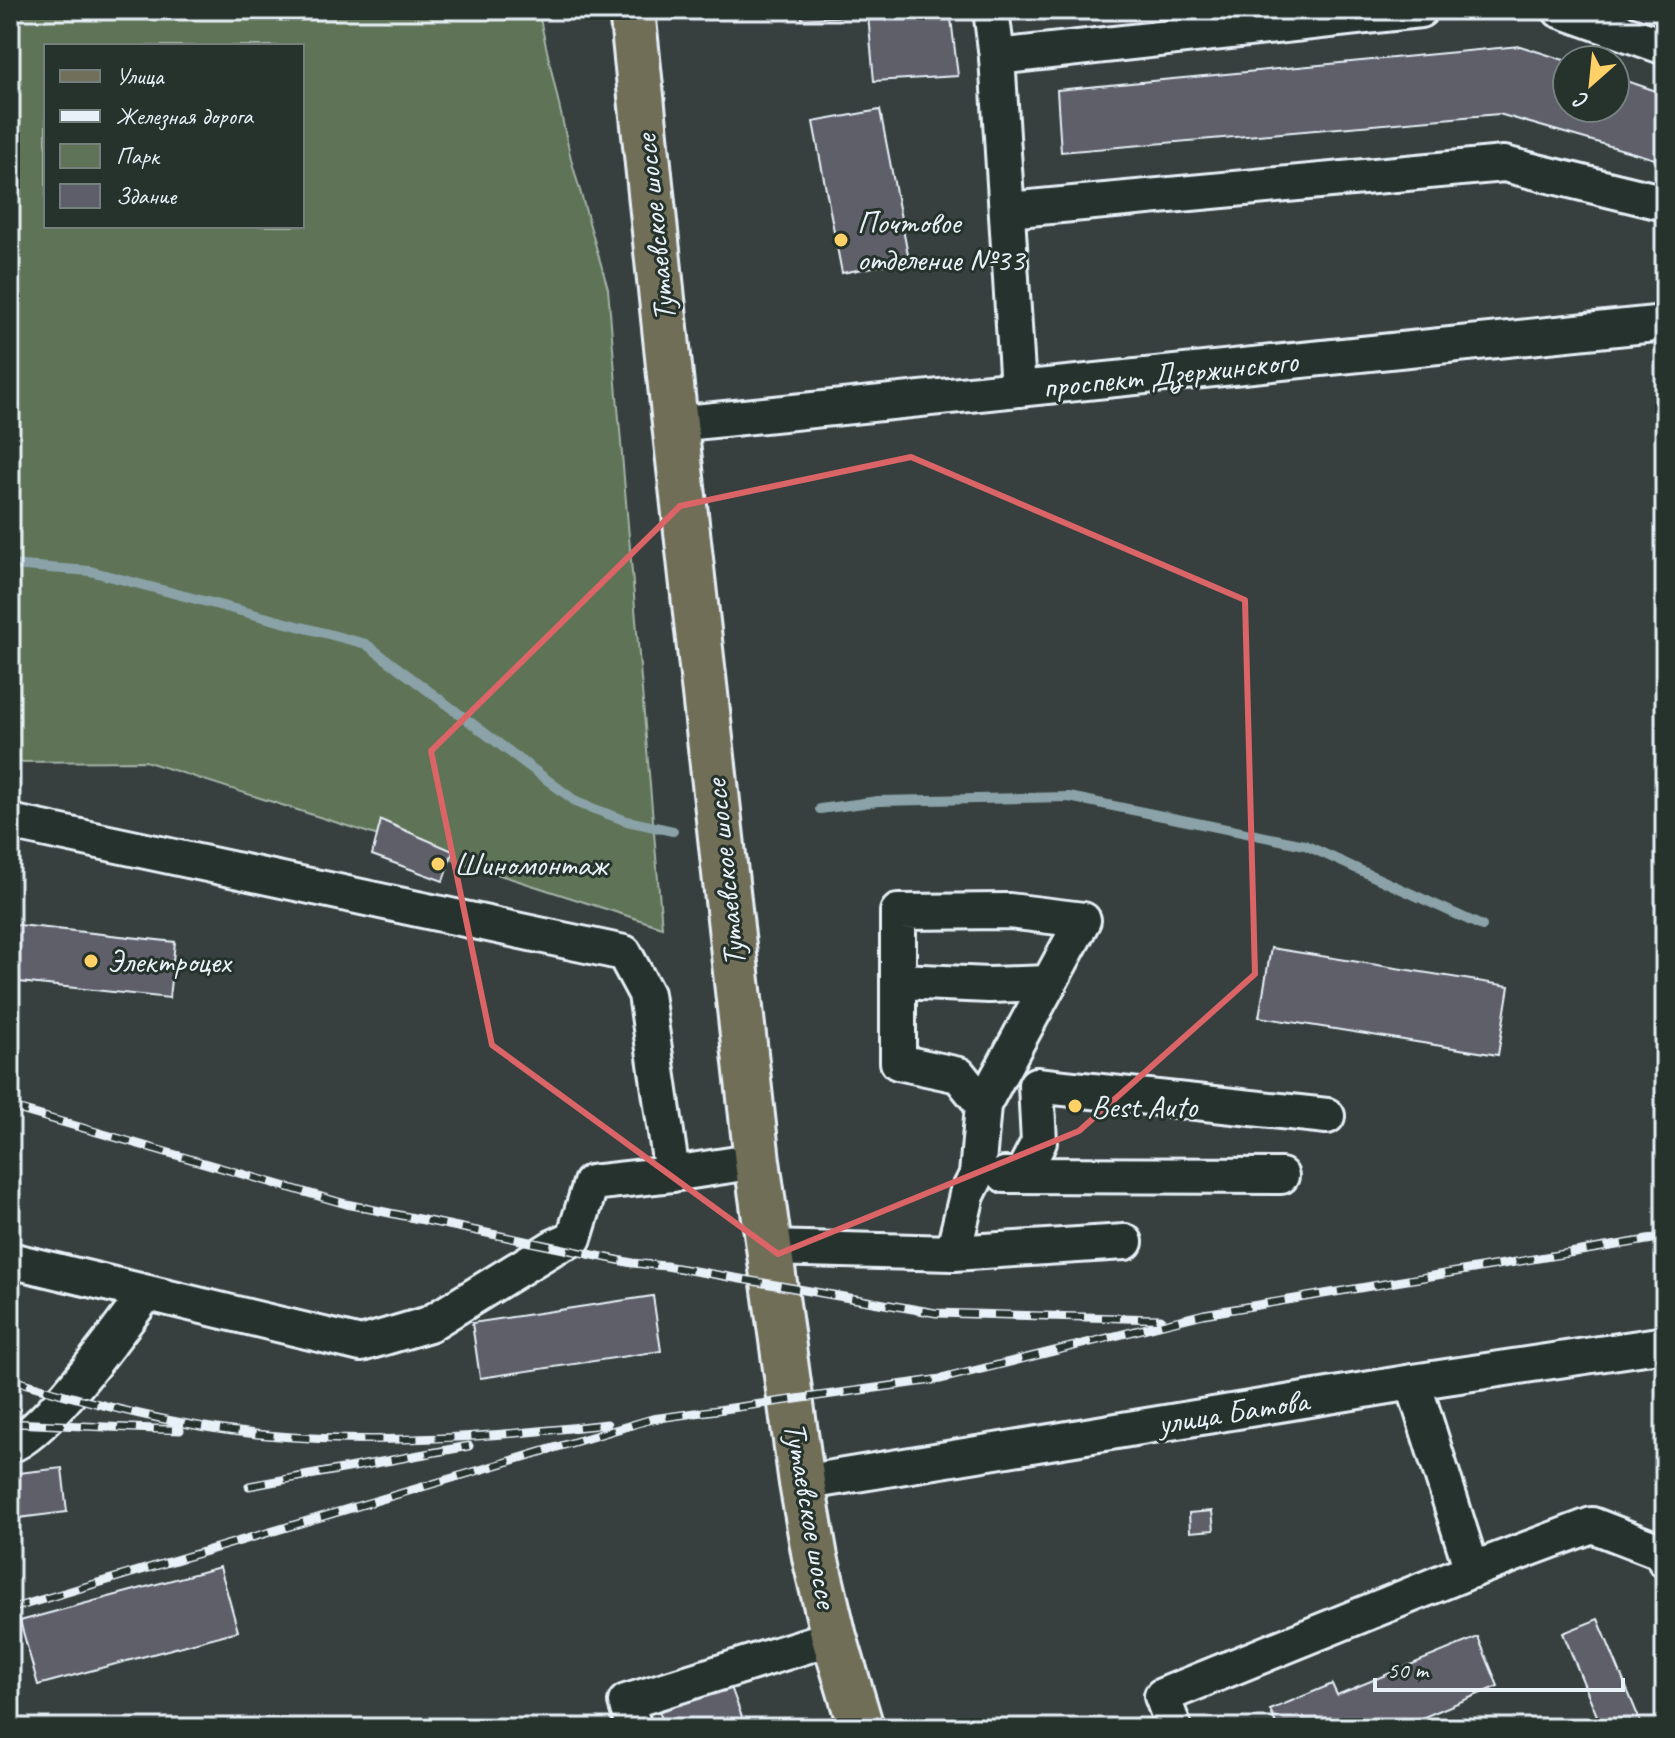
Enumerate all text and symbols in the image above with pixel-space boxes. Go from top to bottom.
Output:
legend [44,44,304,228]
north arrow [1551,44,1631,124]
text: Улица [116,61,165,91]
text: С [1568,85,1594,116]
text: Железная дорога [116,101,254,131]
street label: Тутаевское шоссе [625,130,685,324]
text: Парк [116,141,161,171]
text: Здание [116,181,178,211]
place label: Почтовое отделение №33 [857,202,1027,280]
marker: Почтовое отделение №33 [832,231,850,249]
street label: проспект Дзержинского [1040,340,1301,408]
street label: Тутаевское шоссе [695,775,755,969]
place label: Шиномонтаж [454,844,611,885]
marker: Шиномонтаж [429,855,447,873]
place label: Электроцех [107,941,233,982]
marker: Электроцех [82,952,100,970]
place label: Best Auto [1091,1086,1199,1127]
marker: Best Auto [1066,1097,1084,1115]
street label: улица Батова [1153,1379,1314,1444]
street label: Тутаевское шоссе [775,1419,848,1614]
scale bar [1375,1642,1623,1692]
text: 50 m [1387,1655,1430,1685]

